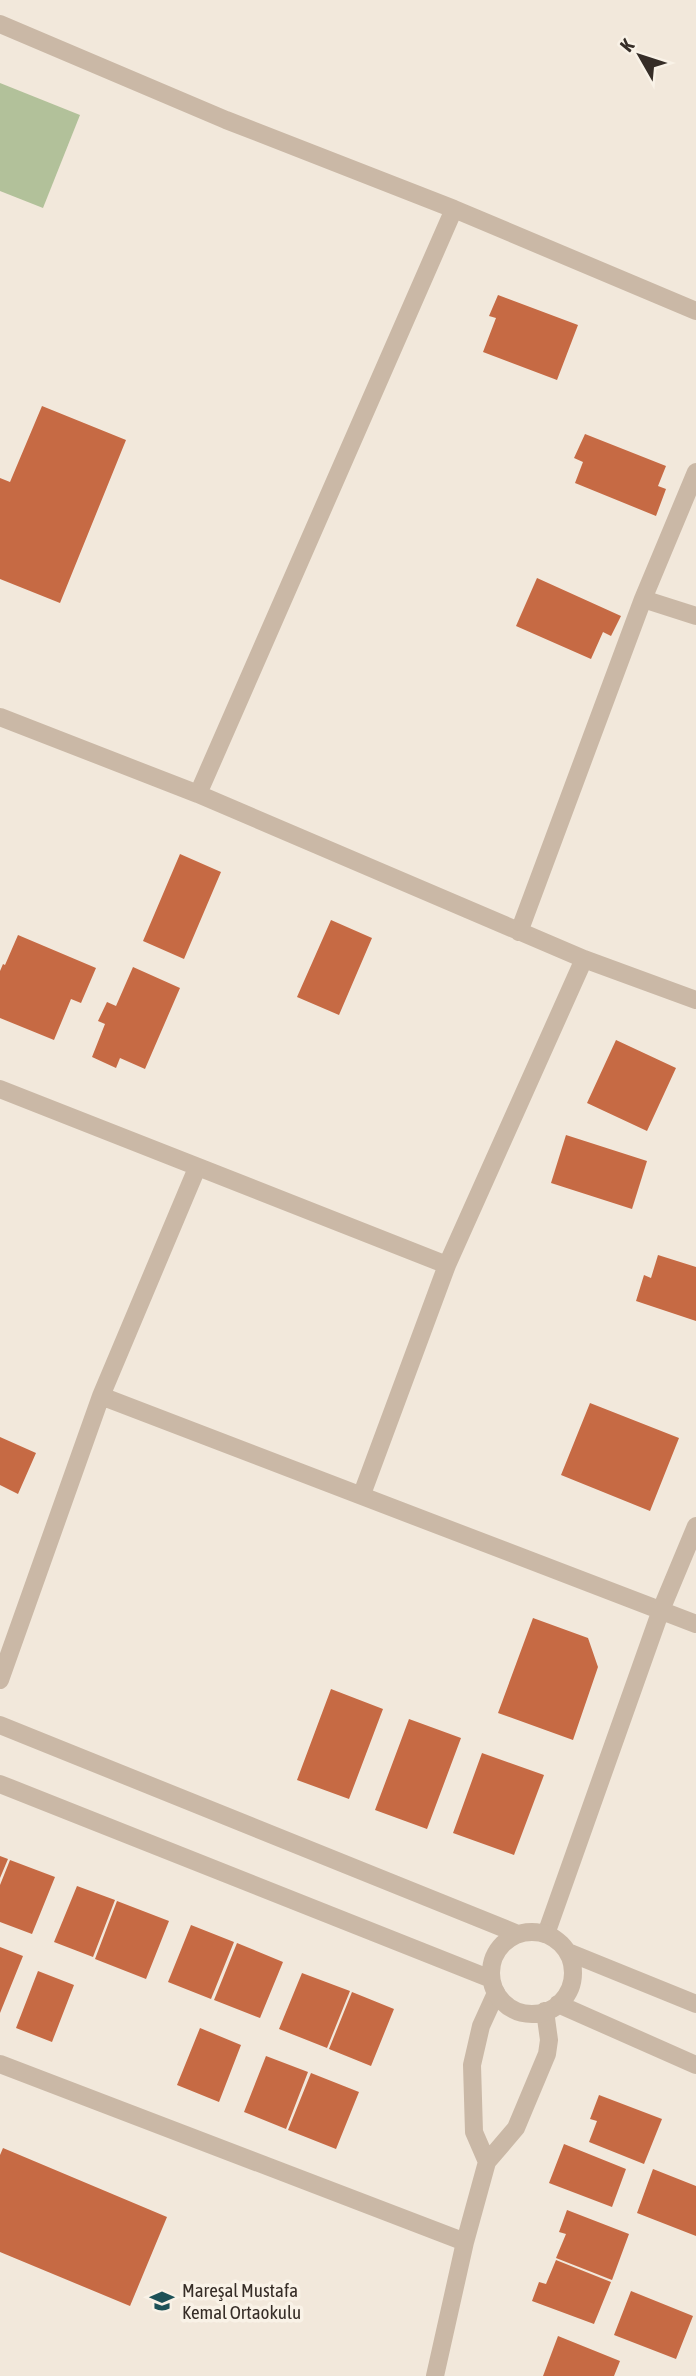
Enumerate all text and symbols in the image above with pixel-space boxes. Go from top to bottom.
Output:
north arrow [605,21,675,91]
text: K [615,34,639,56]
place label: Mareşal Mustafa Kemal Ortaokulu [182,2279,301,2323]
school or university icon: Mareşal Mustafa Kemal Ortaokulu [148,2287,176,2315]

